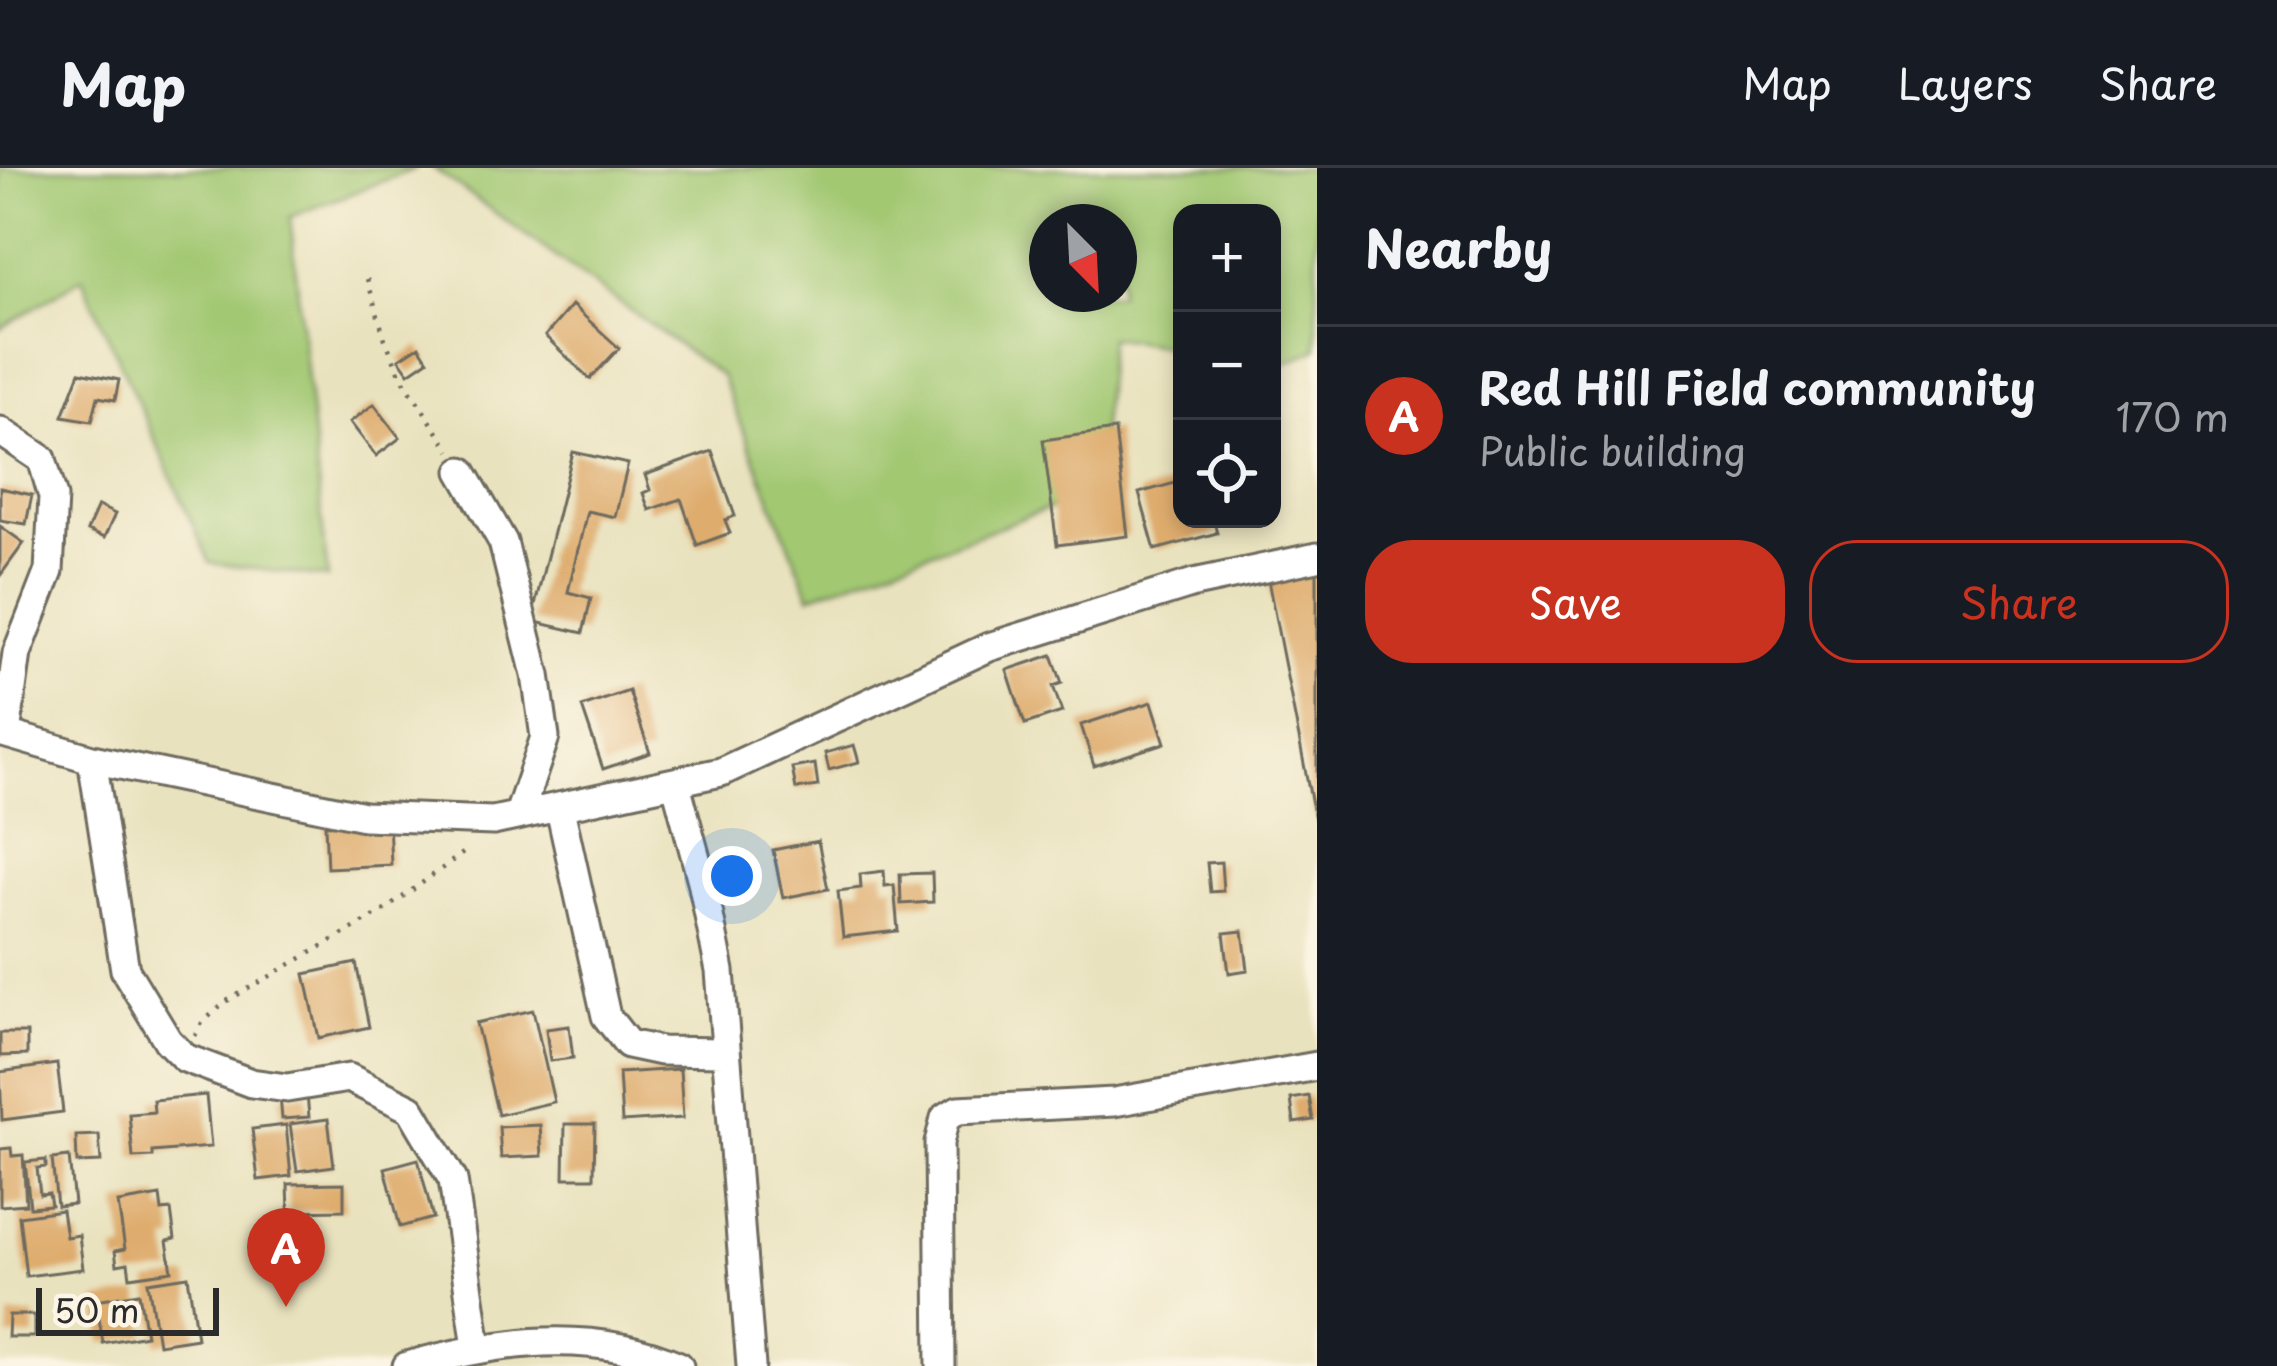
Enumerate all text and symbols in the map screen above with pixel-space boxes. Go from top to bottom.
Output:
text: Map [60,40,186,126]
text: Map [1742,51,1832,114]
text: Layers [1898,51,2033,114]
text: Share [2099,51,2217,114]
north arrow [1029,204,1137,312]
map controls [1173,204,1281,528]
button: + [1173,204,1281,312]
text: Nearby [1365,208,1552,285]
button: − [1173,312,1281,420]
text: Red Hill Field community [1479,352,2036,420]
text: A [1389,386,1419,445]
text: 170 m [2116,386,2229,445]
button: locate [1173,420,1281,528]
text: Public building [1479,420,1746,479]
button: Save [1365,540,1785,663]
button: Share [1809,540,2229,663]
your location [702,846,762,906]
pin: A [247,1208,325,1307]
scale bar [36,1282,219,1335]
text: 50 m [54,1284,140,1334]

